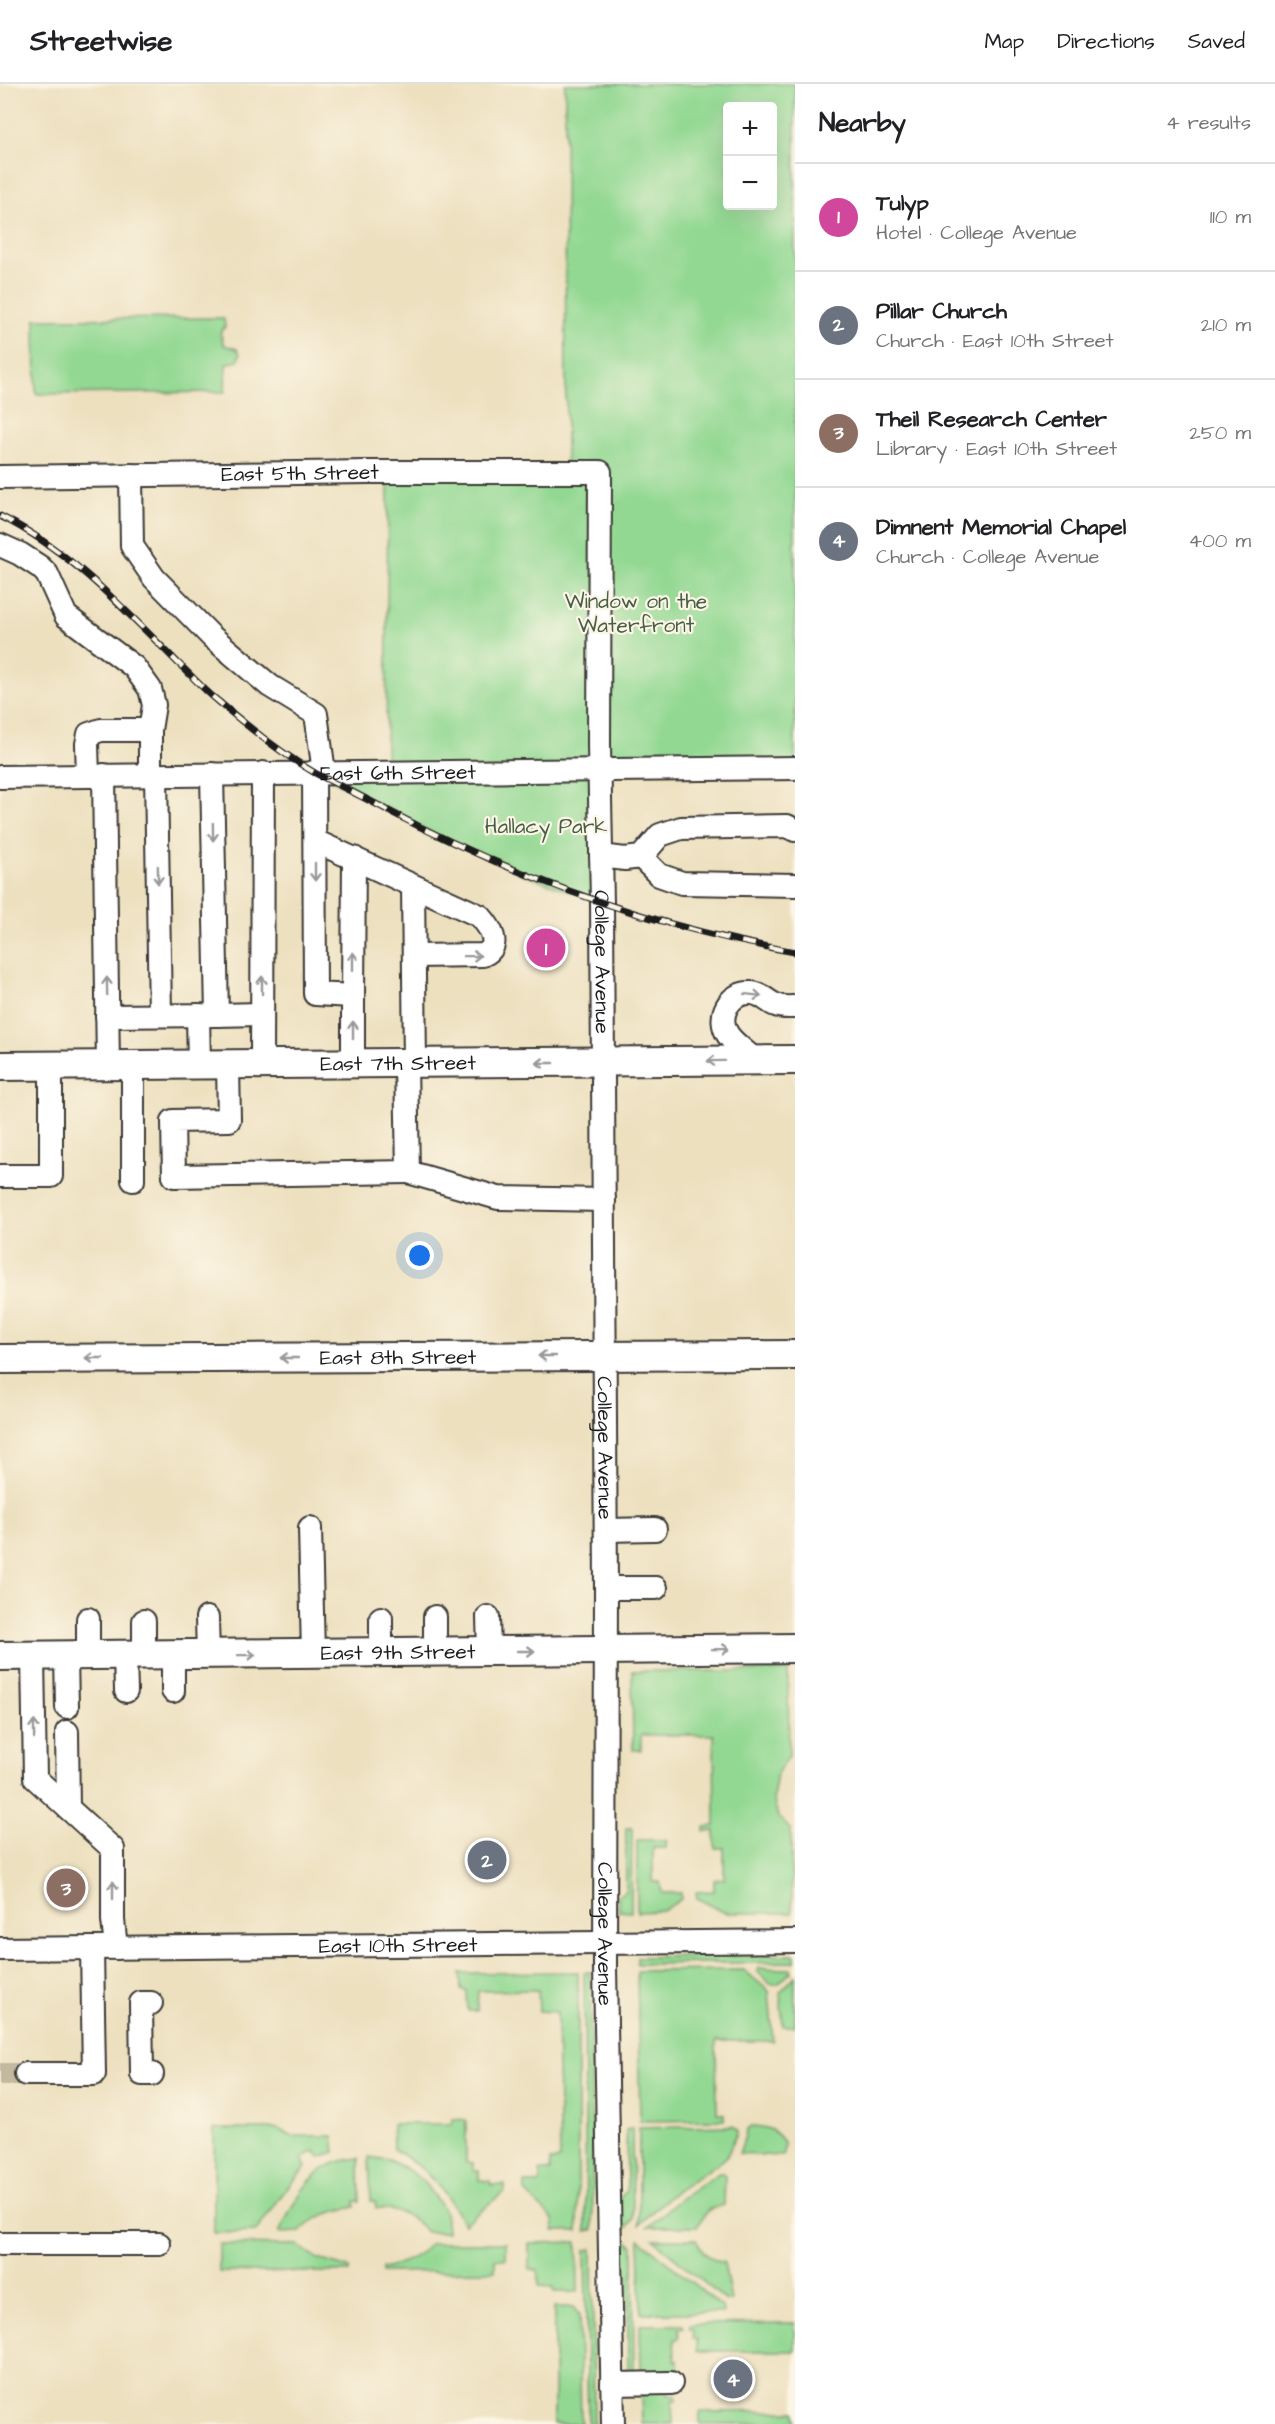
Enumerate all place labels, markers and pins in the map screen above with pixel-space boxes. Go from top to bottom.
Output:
pin: 1 [526,926,566,970]
pin: 2 [468,1838,506,1882]
pin: 3 [46,1866,86,1910]
pin: 4 [714,2356,752,2402]

